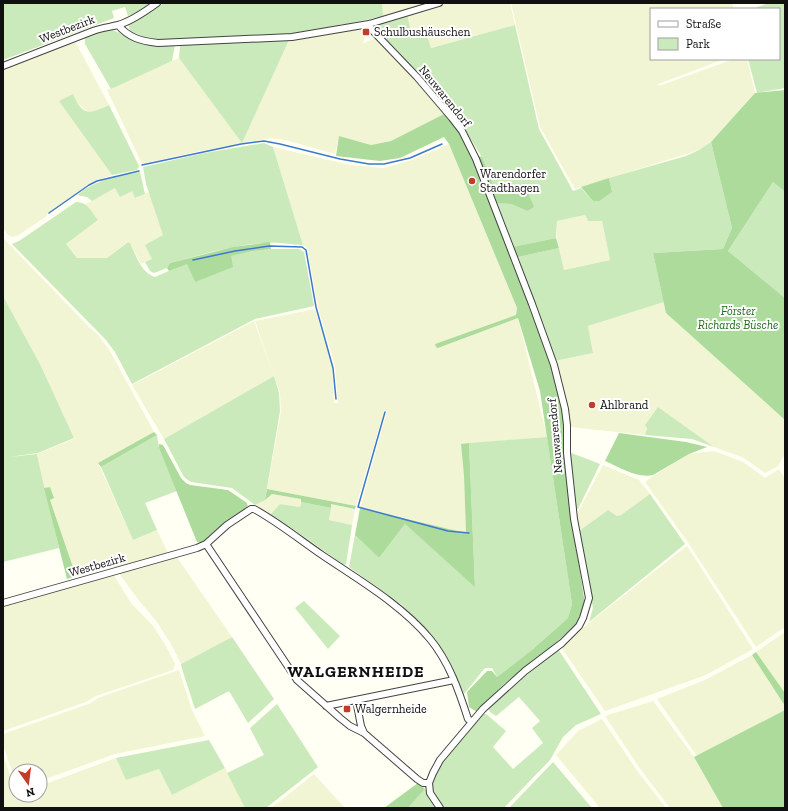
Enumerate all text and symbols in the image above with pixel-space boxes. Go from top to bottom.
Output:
legend [650,8,780,60]
street label: Westbezirk [37,12,97,46]
text: Straße [686,17,722,31]
place label: Schulbushäuschen [374,25,470,39]
marker: Schulbushäuschen [361,27,371,37]
text: Park [686,37,711,51]
street label: Neuwarendorf [416,62,475,130]
place label: Warendorfer Stadthagen [480,167,546,195]
marker: Warendorfer Stadthagen [467,176,477,186]
park label: Förster Richards Büsche [698,304,778,332]
street label: Neuwarendorf [545,397,565,474]
place label: Ahlbrand [600,398,649,412]
marker: Ahlbrand [587,400,597,410]
street label: Westbezirk [67,550,128,580]
district label: WALGERNHEIDE [287,662,425,681]
place label: Walgernheide [355,702,427,716]
marker: Walgernheide [342,704,352,714]
north arrow [8,763,48,803]
text: N [24,785,36,800]

